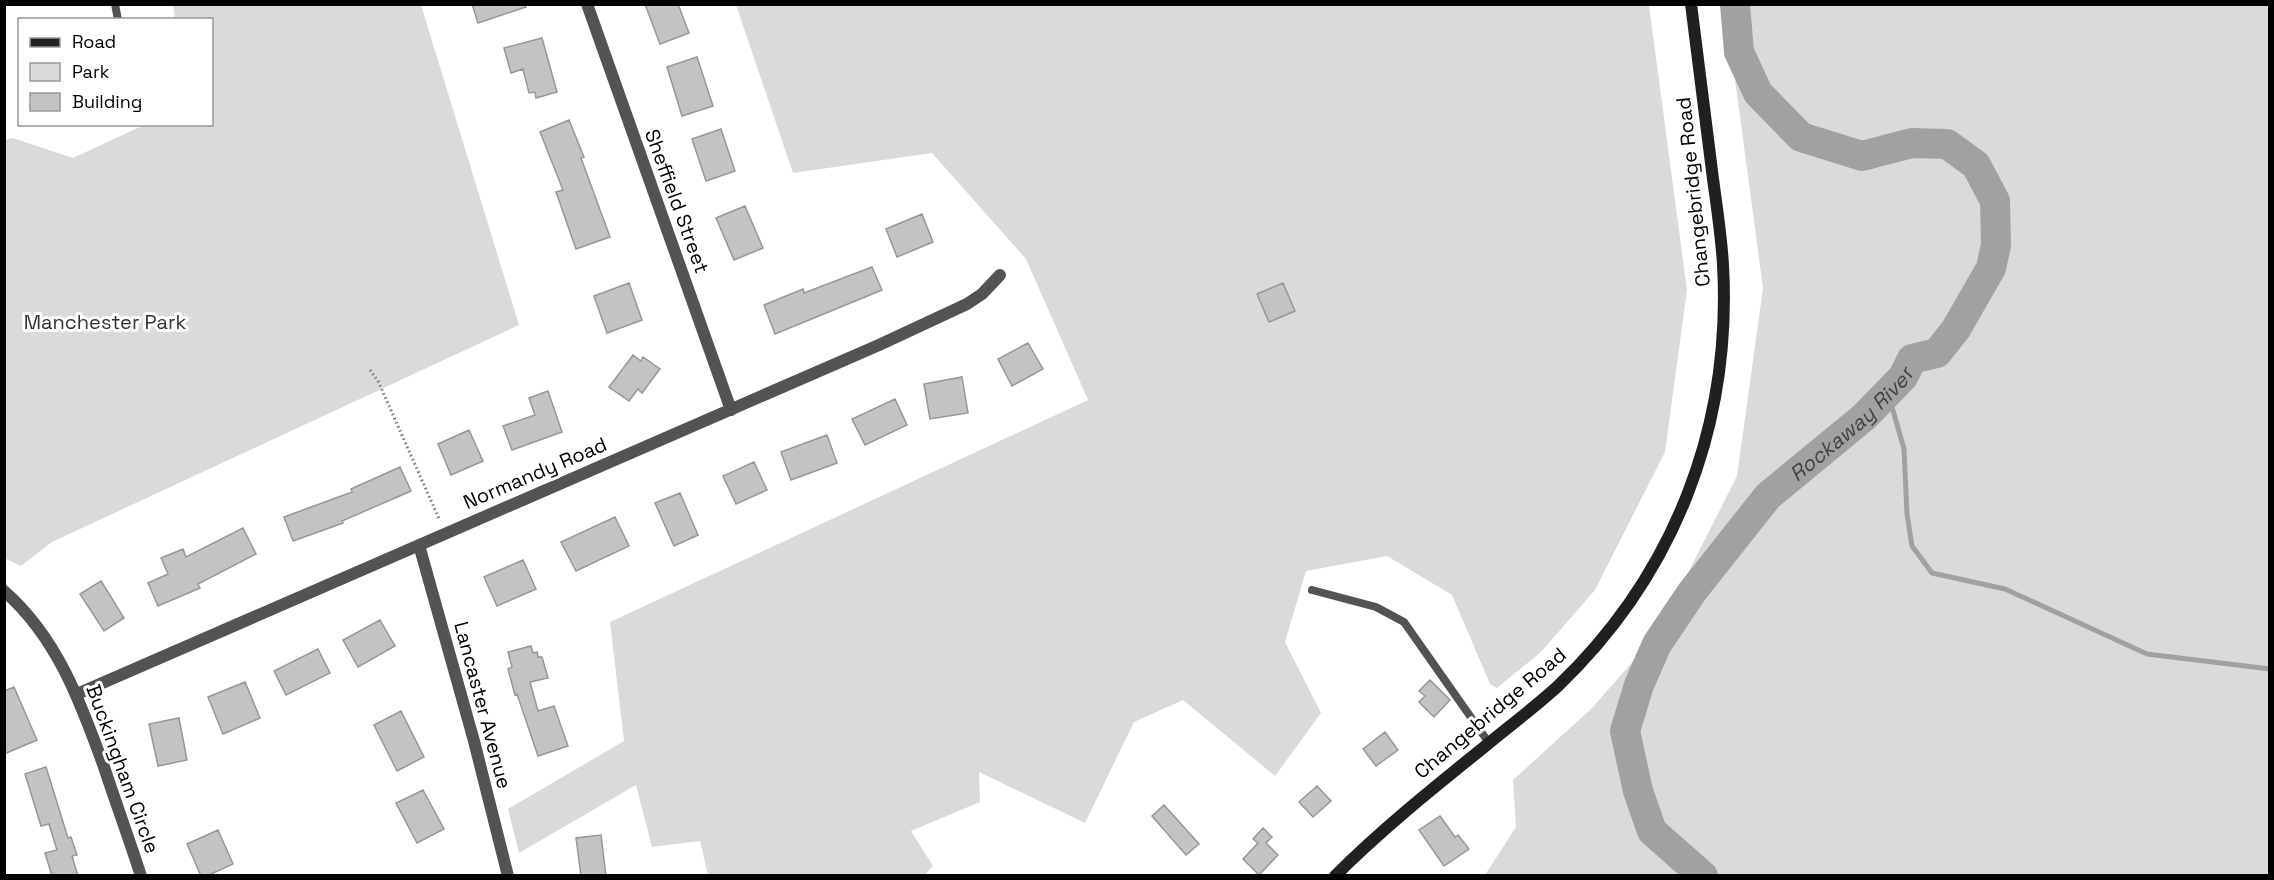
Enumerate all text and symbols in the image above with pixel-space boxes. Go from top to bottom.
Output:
legend [18,18,213,126]
text: Road [72,30,116,53]
text: Park [72,60,110,83]
text: Building [72,90,142,113]
street label: Changebridge Road [1670,96,1716,288]
street label: Sheffield Street [639,125,715,277]
park label: Manchester Park [24,309,186,335]
water label: Rockaway River [1783,361,1920,487]
street label: Normandy Road [459,431,611,515]
street label: Lancaster Avenue [448,619,518,791]
street label: Changebridge Road [1409,642,1571,784]
street label: Buckingham Circle [80,681,166,857]

